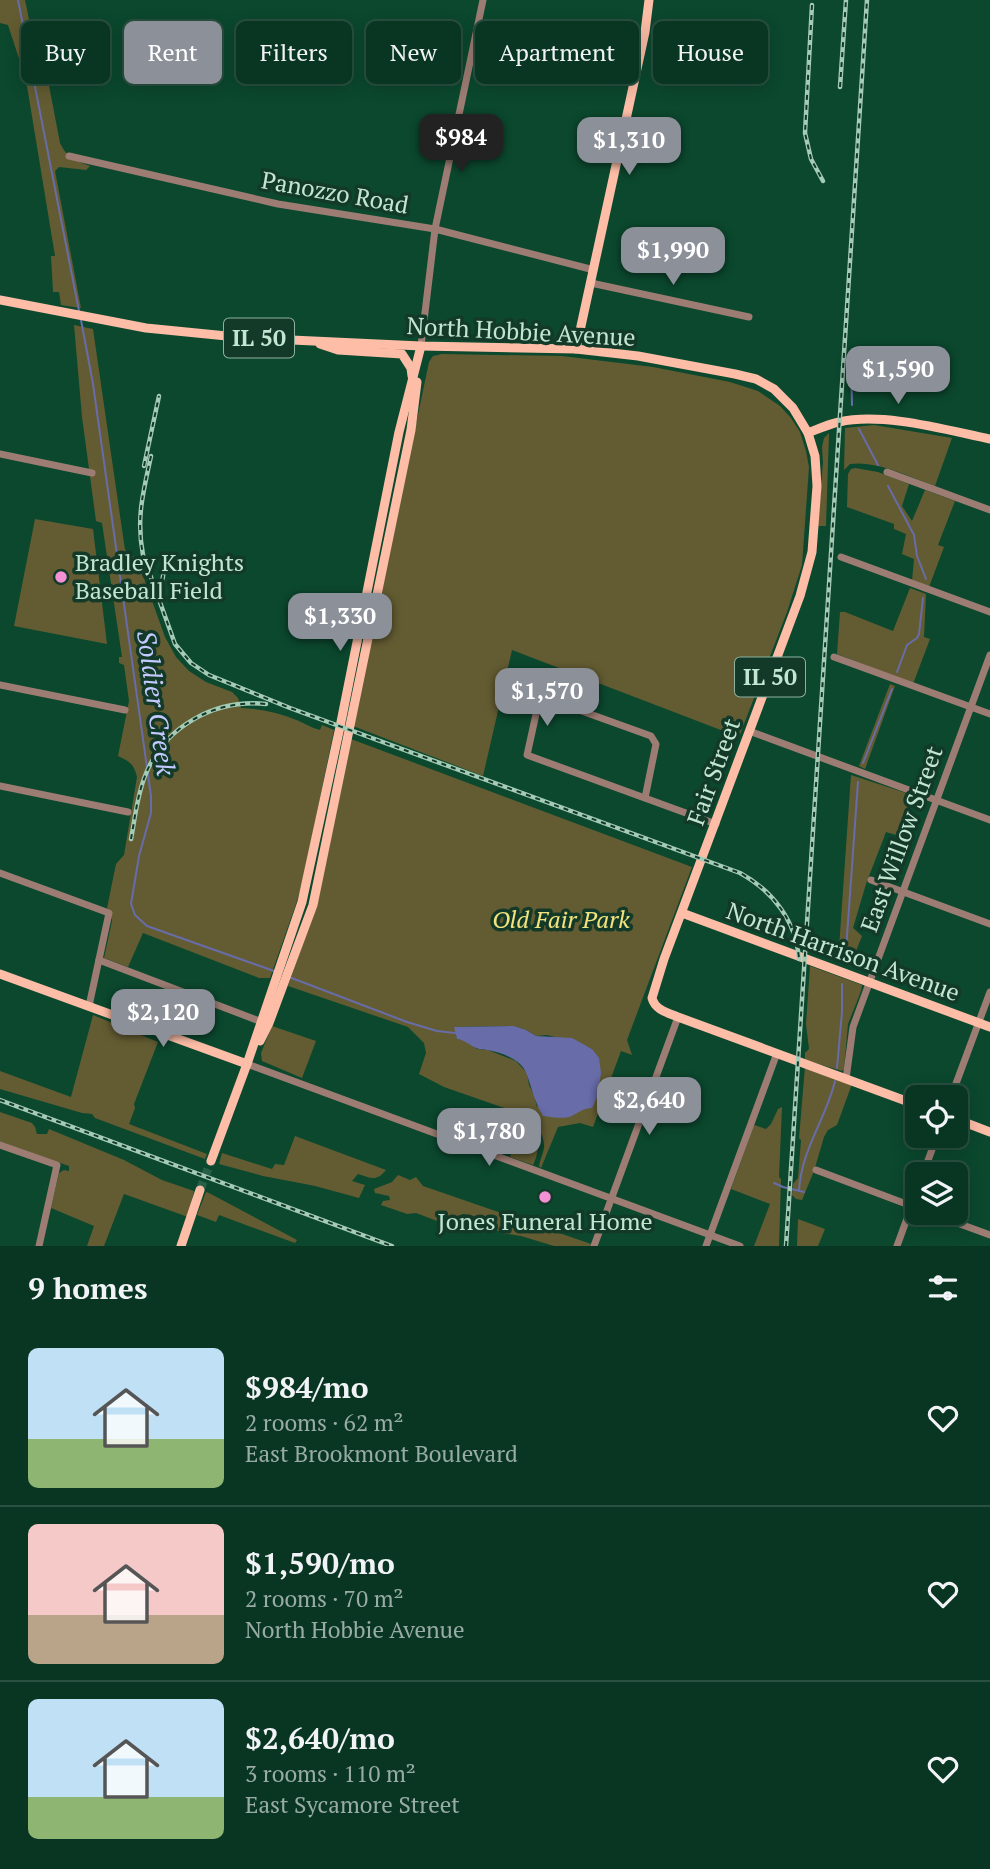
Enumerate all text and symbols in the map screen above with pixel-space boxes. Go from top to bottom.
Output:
chip: Buy [21,21,110,84]
chip: Rent [124,21,222,84]
chip: Filters [236,21,352,84]
chip: New [366,21,461,84]
chip: Apartment [475,21,639,84]
chip: House [653,21,768,84]
pin: $984 [420,114,502,174]
pin: $1,310 [572,118,686,177]
text: $984 [435,121,487,152]
text: $1,310 [593,124,665,155]
street label: Panozzo Road [259,163,411,221]
pin: $1,990 [616,228,730,287]
text: $1,990 [637,234,709,265]
street label: North Hobbie Avenue [406,309,636,353]
road number: IL 50 [224,318,294,358]
pin: $1,590 [841,346,955,406]
text: $1,590 [862,353,934,384]
place label: Bradley Knights Baseball Field [75,546,244,606]
marker: Bradley Knights Baseball Field [53,569,69,585]
pin: $1,330 [283,594,397,653]
text: $1,330 [304,600,376,631]
water label: Soldier Creek [130,628,184,778]
road number: IL 50 [735,657,805,696]
pin: $1,570 [490,668,604,728]
text: $1,570 [511,675,583,706]
street label: Fair Street [679,714,747,830]
street label: East Willow Street [853,741,950,936]
street label: North Harrison Avenue [722,894,964,1008]
park label: Old Fair Park [492,903,630,935]
pin: $2,120 [106,990,220,1049]
text: $2,120 [127,996,199,1027]
pin: $2,640 [592,1078,706,1137]
text: $2,640 [613,1084,685,1115]
map controls [905,1085,968,1225]
button: locate [905,1085,968,1148]
pin: $1,780 [432,1108,546,1168]
text: $1,780 [453,1115,525,1146]
button: layers [905,1162,968,1225]
marker: Jones Funeral Home [537,1189,553,1205]
place label: Jones Funeral Home [437,1205,653,1237]
text: 9 homes [28,1268,147,1308]
icon: filters [924,1269,962,1307]
text: $984/mo [245,1367,369,1407]
icon: home [84,1376,168,1460]
icon: heart [924,1399,962,1437]
text: 2 rooms · 62 m² [245,1407,404,1438]
text: East Brookmont Boulevard [245,1438,518,1469]
text: $1,590/mo [245,1543,395,1583]
icon: home [84,1552,168,1636]
icon: heart [924,1575,962,1613]
text: 2 rooms · 70 m² [245,1583,404,1614]
text: North Hobbie Avenue [245,1614,465,1645]
text: $2,640/mo [245,1718,395,1758]
icon: home [84,1727,168,1811]
icon: heart [924,1750,962,1788]
text: 3 rooms · 110 m² [245,1758,416,1789]
text: East Sycamore Street [245,1789,460,1820]

